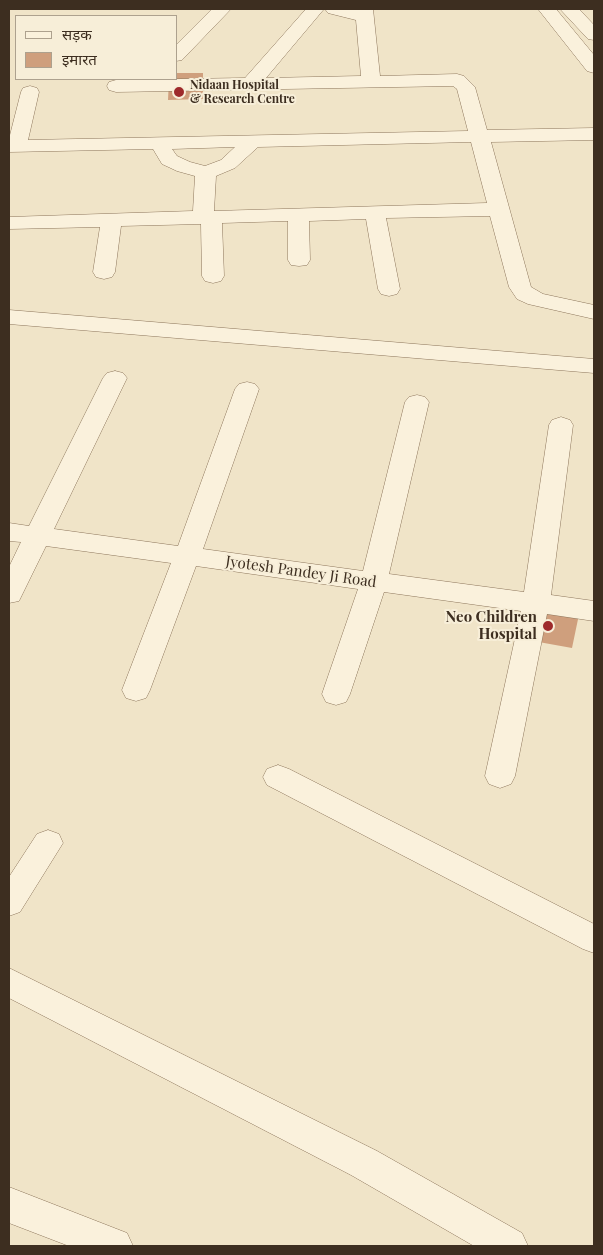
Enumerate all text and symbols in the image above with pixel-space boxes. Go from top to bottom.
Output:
legend [15,15,178,80]
text: सड़क [62,24,92,44]
text: इमारत [62,49,97,69]
place label: Nidaan Hospital & Research Centre [190,78,295,106]
marker: Nidaan Hospital & Research Centre [172,85,186,99]
street label: Jyotesh Pandey Ji Road [224,553,378,591]
place label: Neo Children Hospital [446,608,537,643]
marker: Neo Children Hospital [541,619,555,633]

